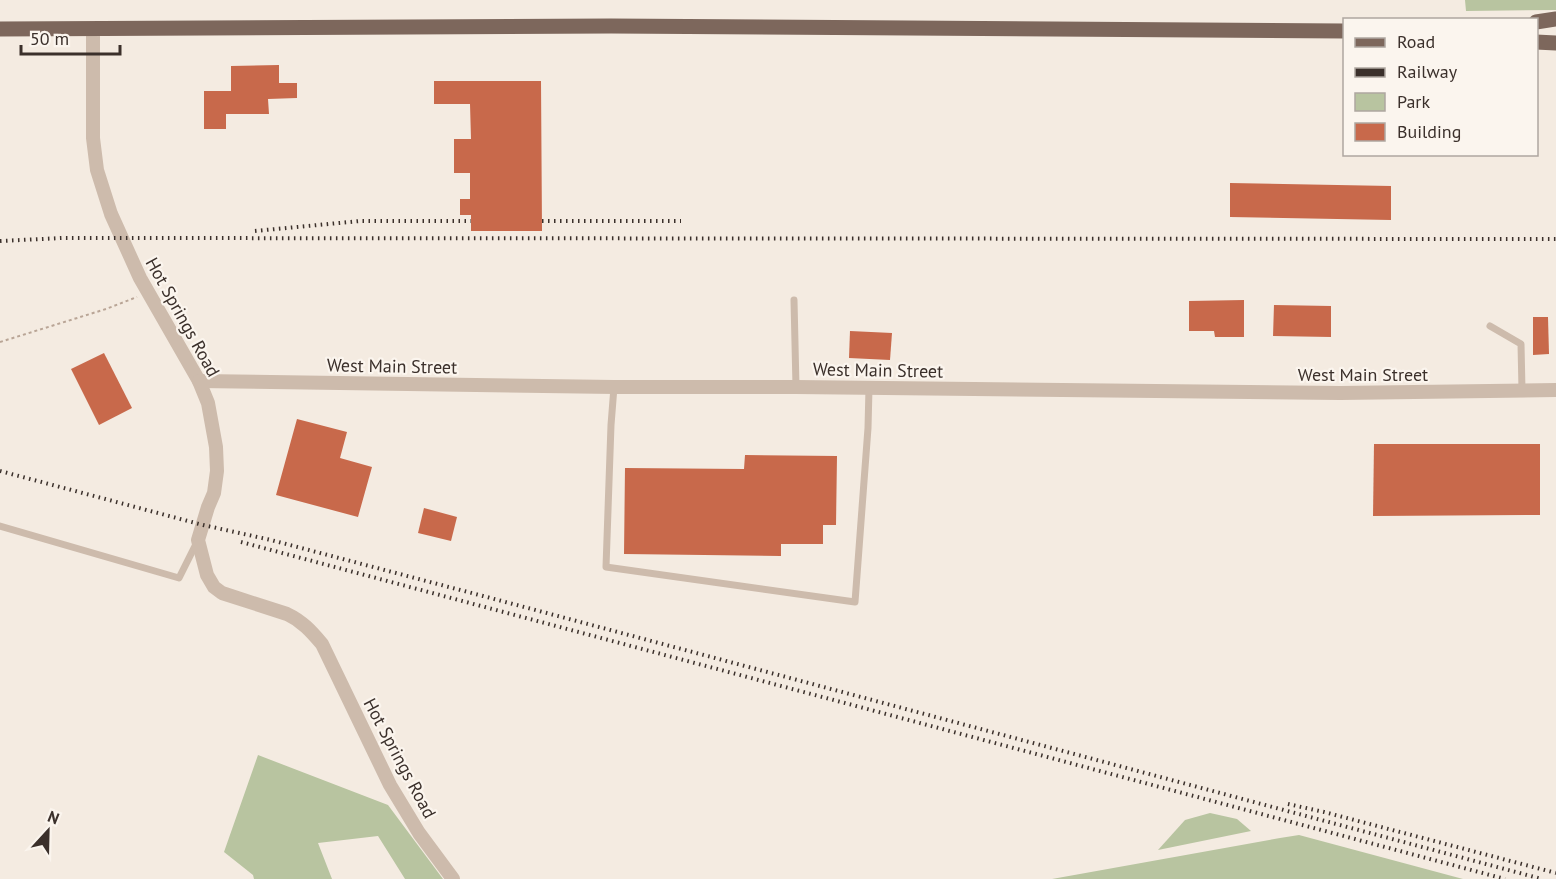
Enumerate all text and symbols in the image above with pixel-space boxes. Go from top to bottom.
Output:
scale bar [21,18,120,56]
legend [1343,18,1538,156]
text: 50 m [30,27,69,50]
text: Road [1397,30,1435,53]
text: Railway [1397,60,1458,83]
text: Park [1397,90,1430,113]
text: Building [1397,120,1461,143]
street label: Hot Springs Road [141,253,225,381]
street label: West Main Street [327,353,457,379]
street label: West Main Street [813,357,943,383]
street label: West Main Street [1298,363,1428,386]
street label: Hot Springs Road [359,694,441,822]
north arrow [18,801,78,861]
text: N [45,806,62,828]

